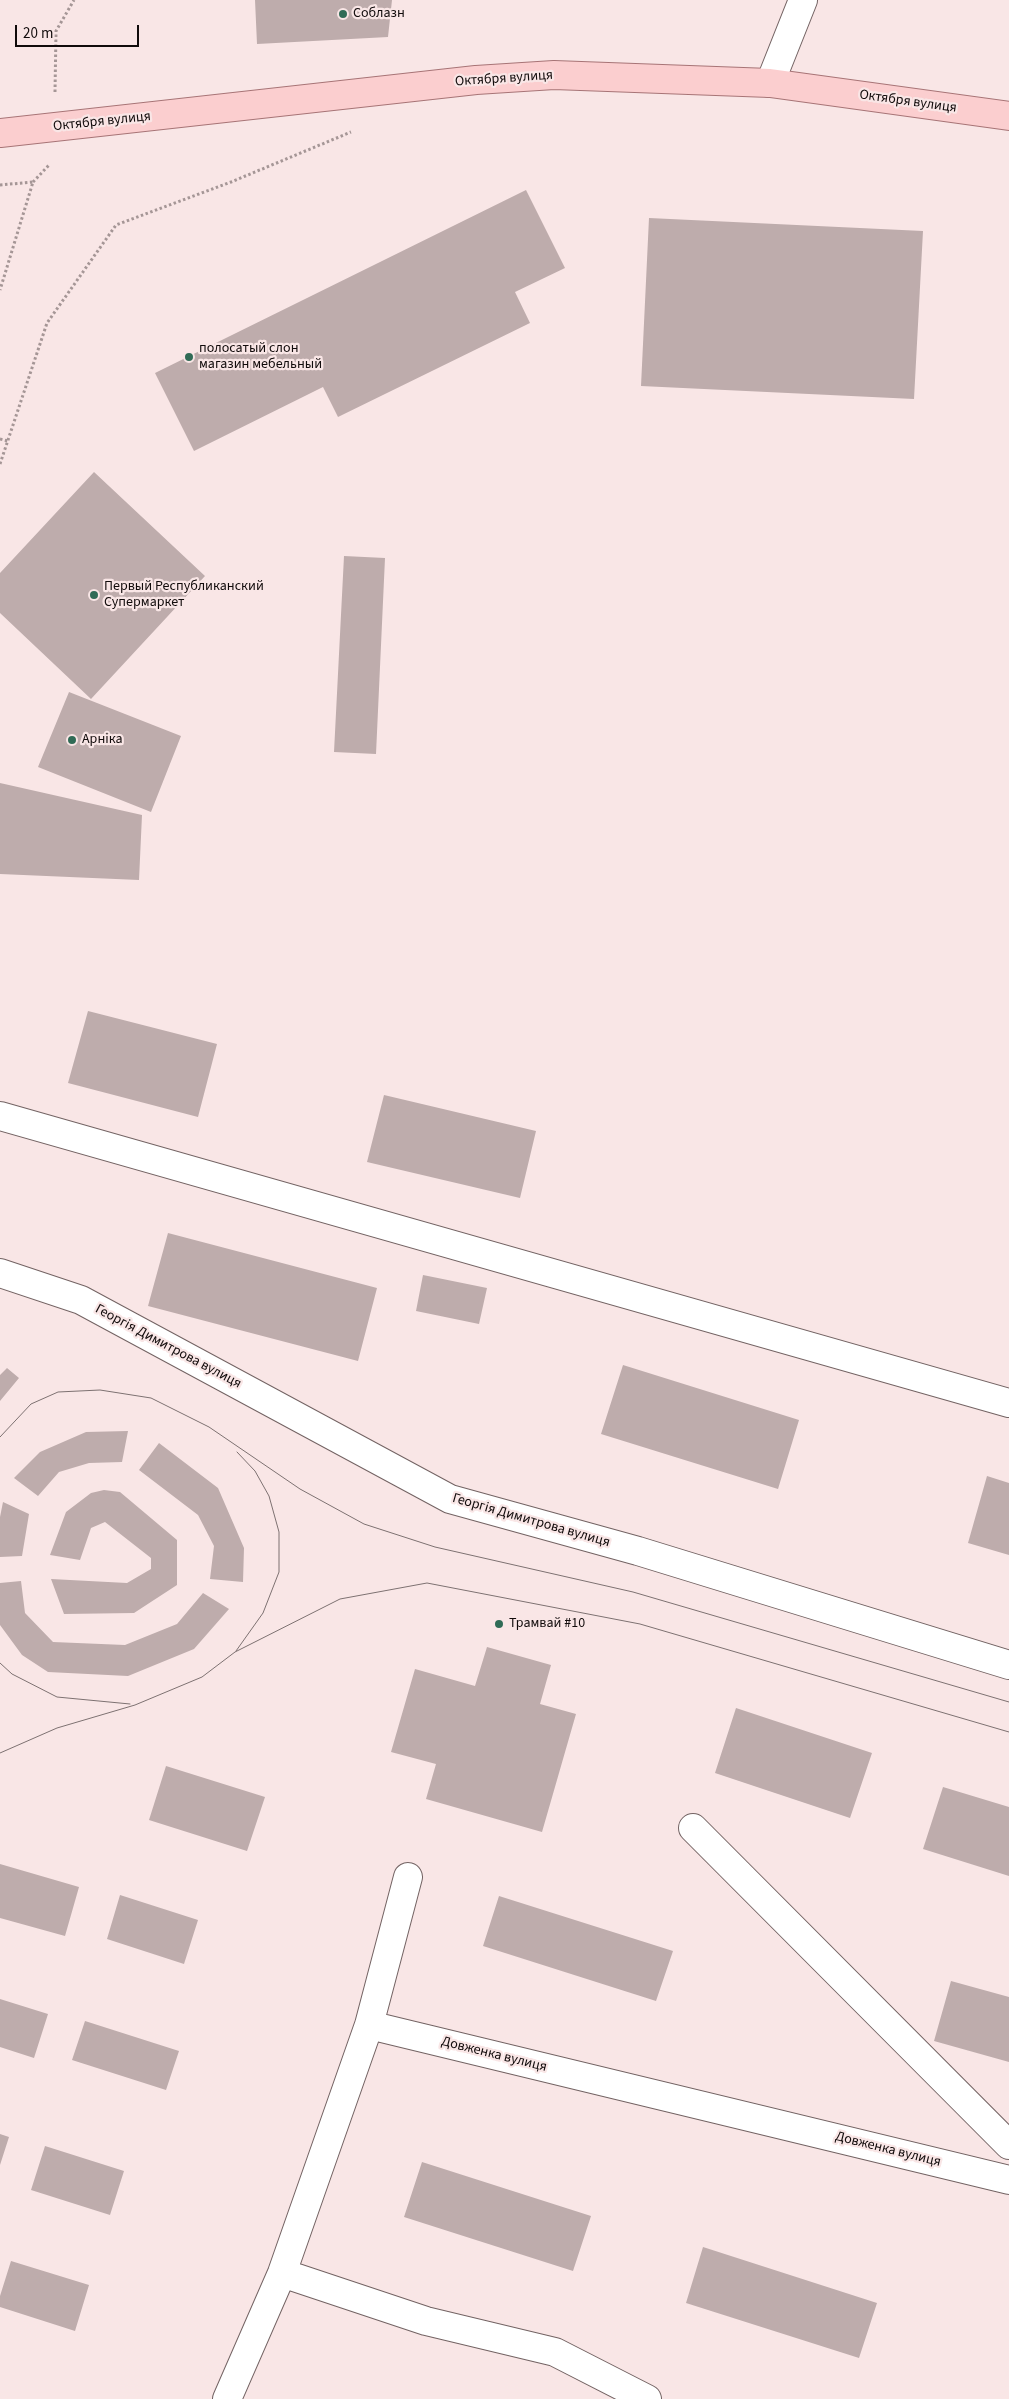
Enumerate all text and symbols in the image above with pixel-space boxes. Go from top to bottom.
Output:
place label: Соблазн [353,6,405,22]
marker: Соблазн [337,8,349,20]
scale bar [18,15,141,47]
text: 20 m [23,23,53,44]
street label: Октября вулиця [454,67,554,91]
street label: Октября вулиця [858,87,958,117]
street label: Октября вулиця [52,109,152,135]
place label: полосатый слон магазин мебельный [199,341,322,374]
marker: полосатый слон магазин мебельный [183,351,195,363]
place label: Первый Республиканский Супермаркет [104,579,264,612]
marker: Первый Республиканский Супермаркет [88,589,100,601]
place label: Арніка [82,732,123,748]
marker: Арніка [66,734,78,746]
street label: Георгія Димитрова вулиця [92,1301,244,1393]
street label: Георгія Димитрова вулиця [450,1490,612,1552]
place label: Трамвай #10 [509,1616,585,1632]
marker: Трамвай #10 [493,1618,505,1630]
street label: Довженка вулиця [439,2034,549,2076]
street label: Довженка вулиця [833,2129,943,2171]

